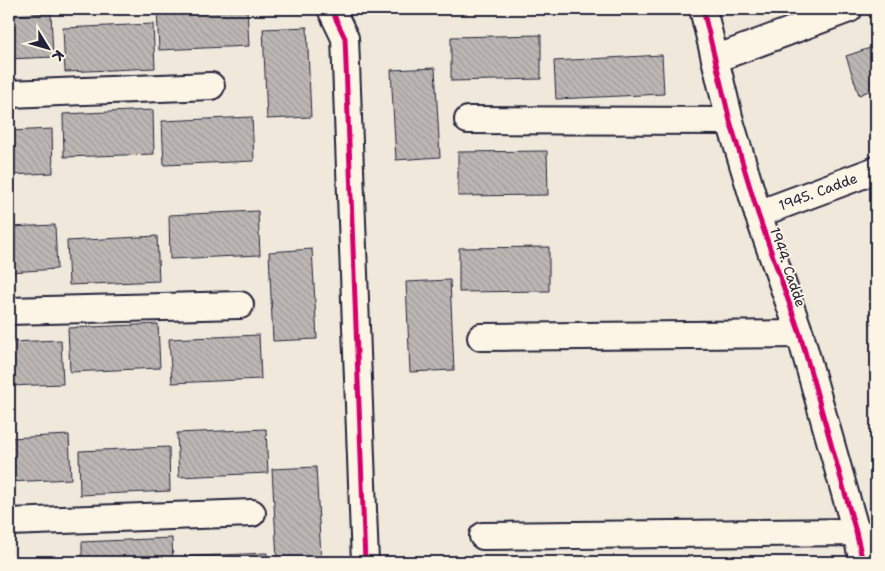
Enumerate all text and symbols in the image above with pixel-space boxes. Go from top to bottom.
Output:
north arrow [22,22,72,72]
text: K [48,47,68,65]
street label: 1945. Cadde [776,169,860,215]
street label: 1944. Cadde [766,225,810,309]

